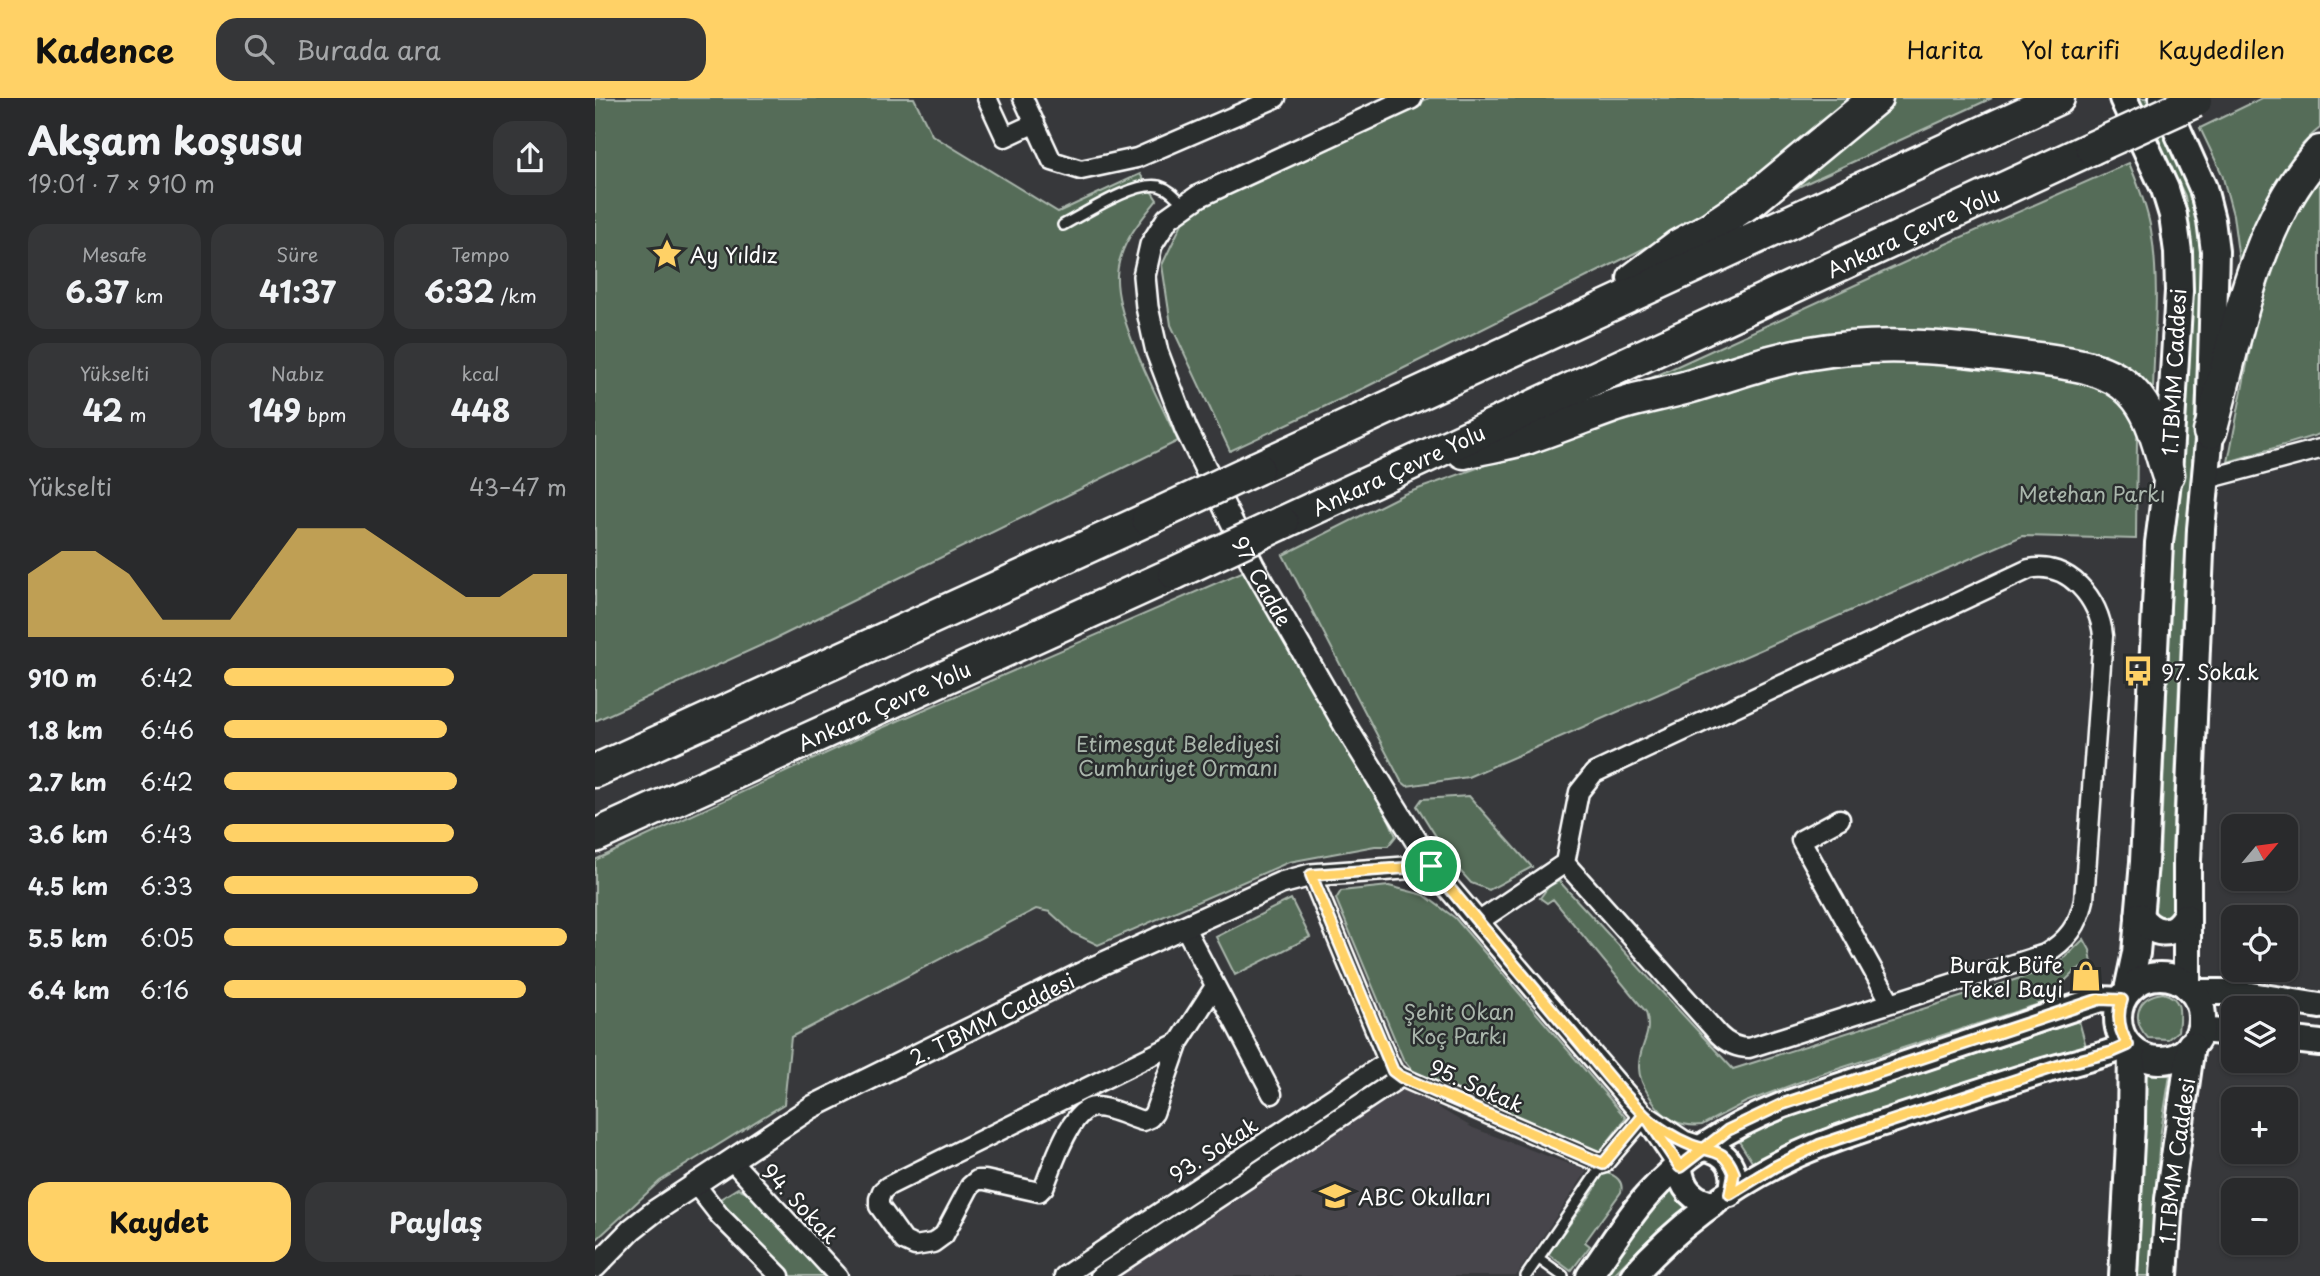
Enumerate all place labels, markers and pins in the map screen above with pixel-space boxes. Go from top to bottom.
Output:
place icon: Ay Yıldız [650,237,684,271]
place label: Ay Yıldız [690,238,777,270]
bus stop icon: 97. Sokak [2121,654,2155,688]
place label: 97. Sokak [2161,655,2259,687]
pin [1401,836,1461,896]
place label: Burak Büfe Tekel Bayi [1949,948,2063,1004]
shop icon: Burak Büfe Tekel Bayi [2069,959,2103,993]
school or university icon: ABC Okulları [1318,1179,1352,1213]
place label: ABC Okulları [1358,1180,1491,1212]

